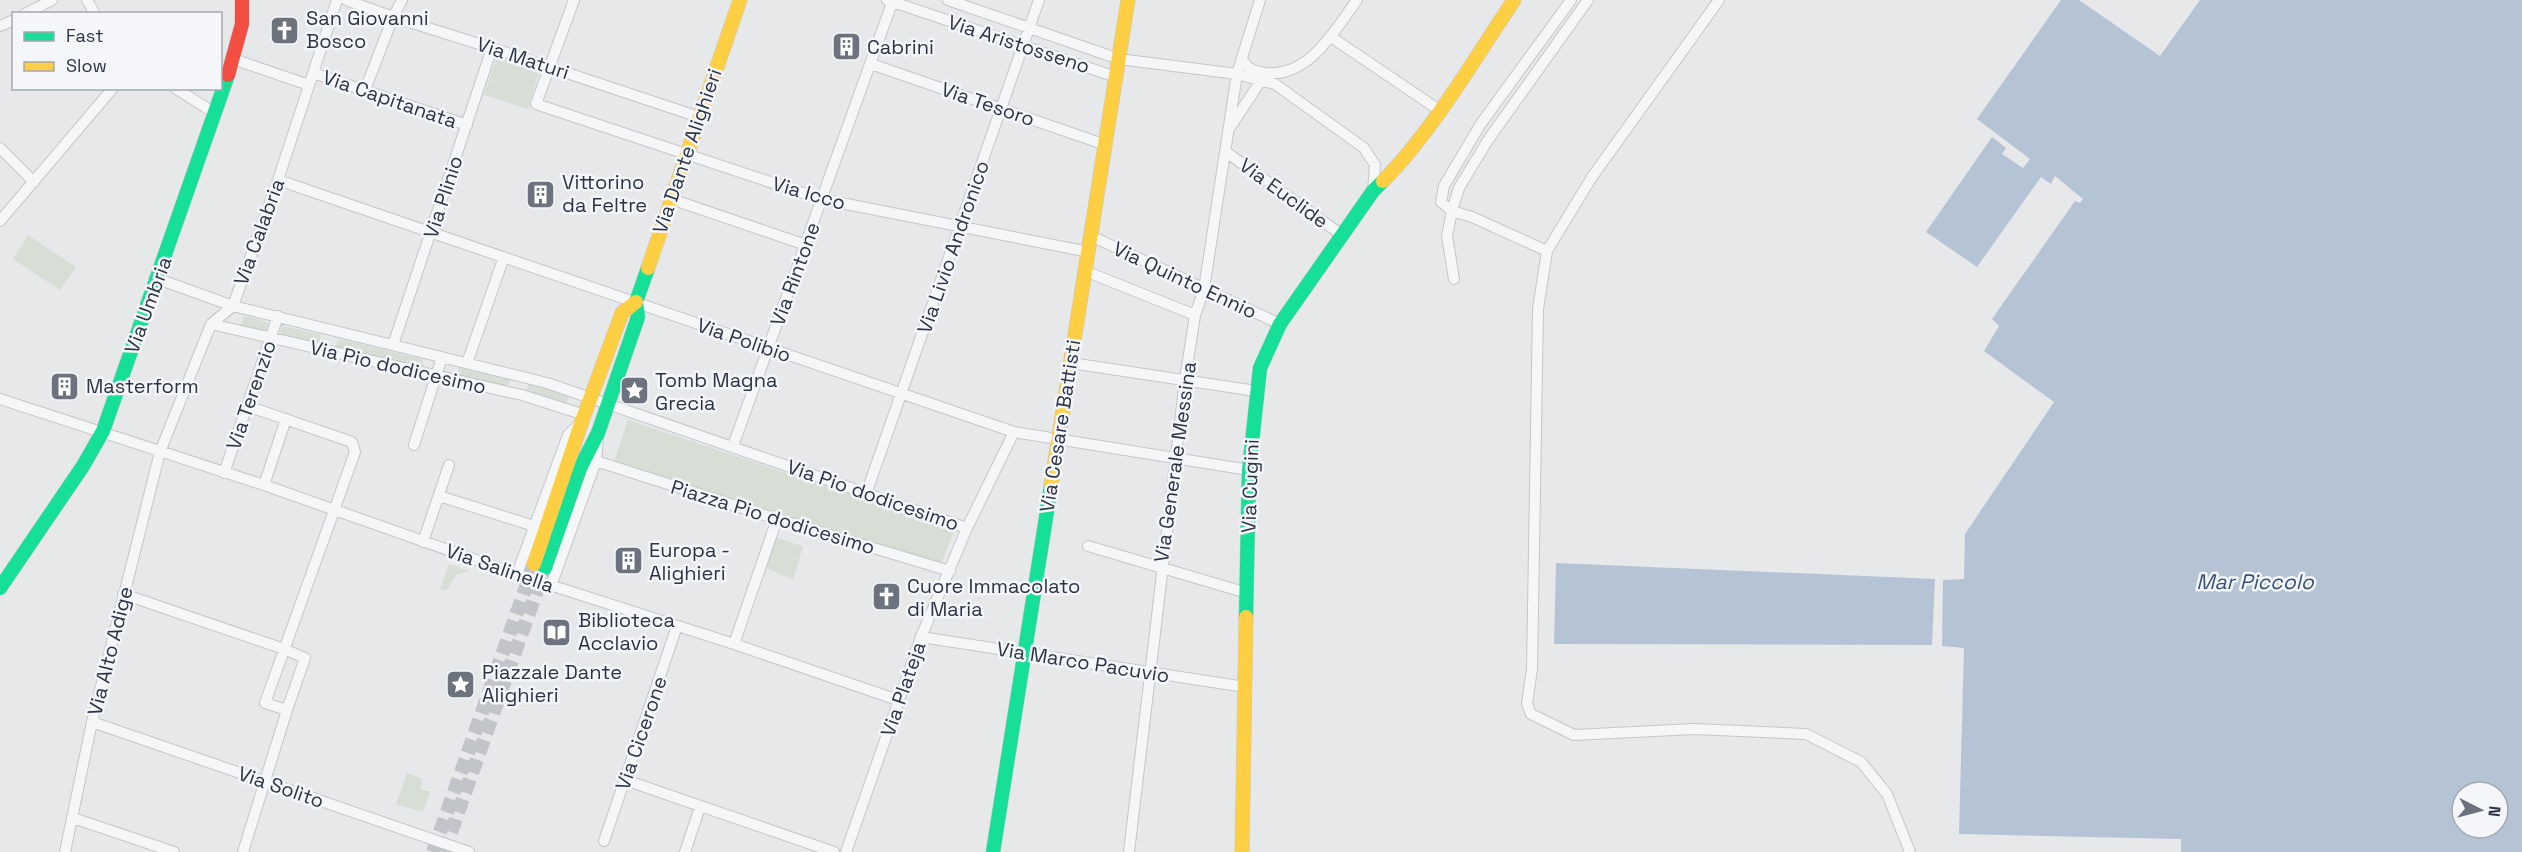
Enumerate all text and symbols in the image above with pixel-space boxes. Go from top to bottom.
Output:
place label: San Giovanni Bosco [306,5,429,54]
street label: Via Aristosseno [945,9,1093,79]
legend [12,12,222,90]
church icon: San Giovanni Bosco [269,14,301,46]
text: Fast [66,24,103,47]
street label: Via Maturi [473,31,573,85]
building icon: Cabrini [830,31,862,63]
place label: Cabrini [867,34,934,60]
text: Slow [66,54,107,77]
street label: Via Capitanata [319,64,461,134]
street label: Via Dante Alighieri [647,65,727,237]
street label: Via Tesoro [938,76,1038,132]
street label: Via Plinio [417,152,469,242]
street label: Via Euclide [1234,152,1334,234]
street label: Via Livio Andronico [911,157,995,337]
place label: Vittorino da Feltre [562,169,647,218]
street label: Via Icco [769,170,849,216]
street label: Via Calabria [228,175,290,289]
building icon: Vittorino da Feltre [525,178,557,210]
street label: Via Rintone [764,218,826,330]
street label: Via Quinto Ennio [1109,235,1261,325]
street label: Via Umbria [118,253,178,357]
street label: Via Polibio [693,312,795,368]
street label: Via Pio dodicesimo [307,334,489,400]
street label: Via Terenzio [220,337,282,453]
street label: Via Cesare Battisti [1034,338,1086,514]
street label: Via Generale Messina [1148,360,1202,564]
place label: Tomb Magna Grecia [655,367,777,416]
building icon: Masterform [49,370,81,402]
place label: Masterform [86,373,199,399]
place icon: Tomb Magna Grecia [618,375,650,407]
street label: Via Cugini [1235,439,1265,533]
street label: Via Pio dodicesimo [784,453,962,537]
street label: Piazza Pio dodicesimo [668,474,878,560]
street label: Via Salinella [442,537,558,599]
place label: Europa - Alighieri [649,537,730,586]
building icon: Europa - Alighieri [612,545,644,577]
water label: Mar Piccolo [2196,568,2315,595]
place label: Cuore Immacolato di Maria [907,573,1080,622]
church icon: Cuore Immacolato di Maria [870,581,902,613]
street label: Via Alto Adige [81,584,139,718]
place label: Biblioteca Acclavio [578,607,675,656]
library icon: Biblioteca Acclavio [541,616,573,648]
street label: Via Marco Pacuvio [995,636,1171,688]
street label: Via Plateja [875,638,931,740]
place label: Piazzale Dante Alighieri [482,659,622,708]
place icon: Piazzale Dante Alighieri [445,668,477,700]
street label: Via Cicerone [609,672,673,794]
street label: Via Solìto [234,760,328,814]
north arrow [2450,780,2510,840]
text: N [2483,805,2505,818]

